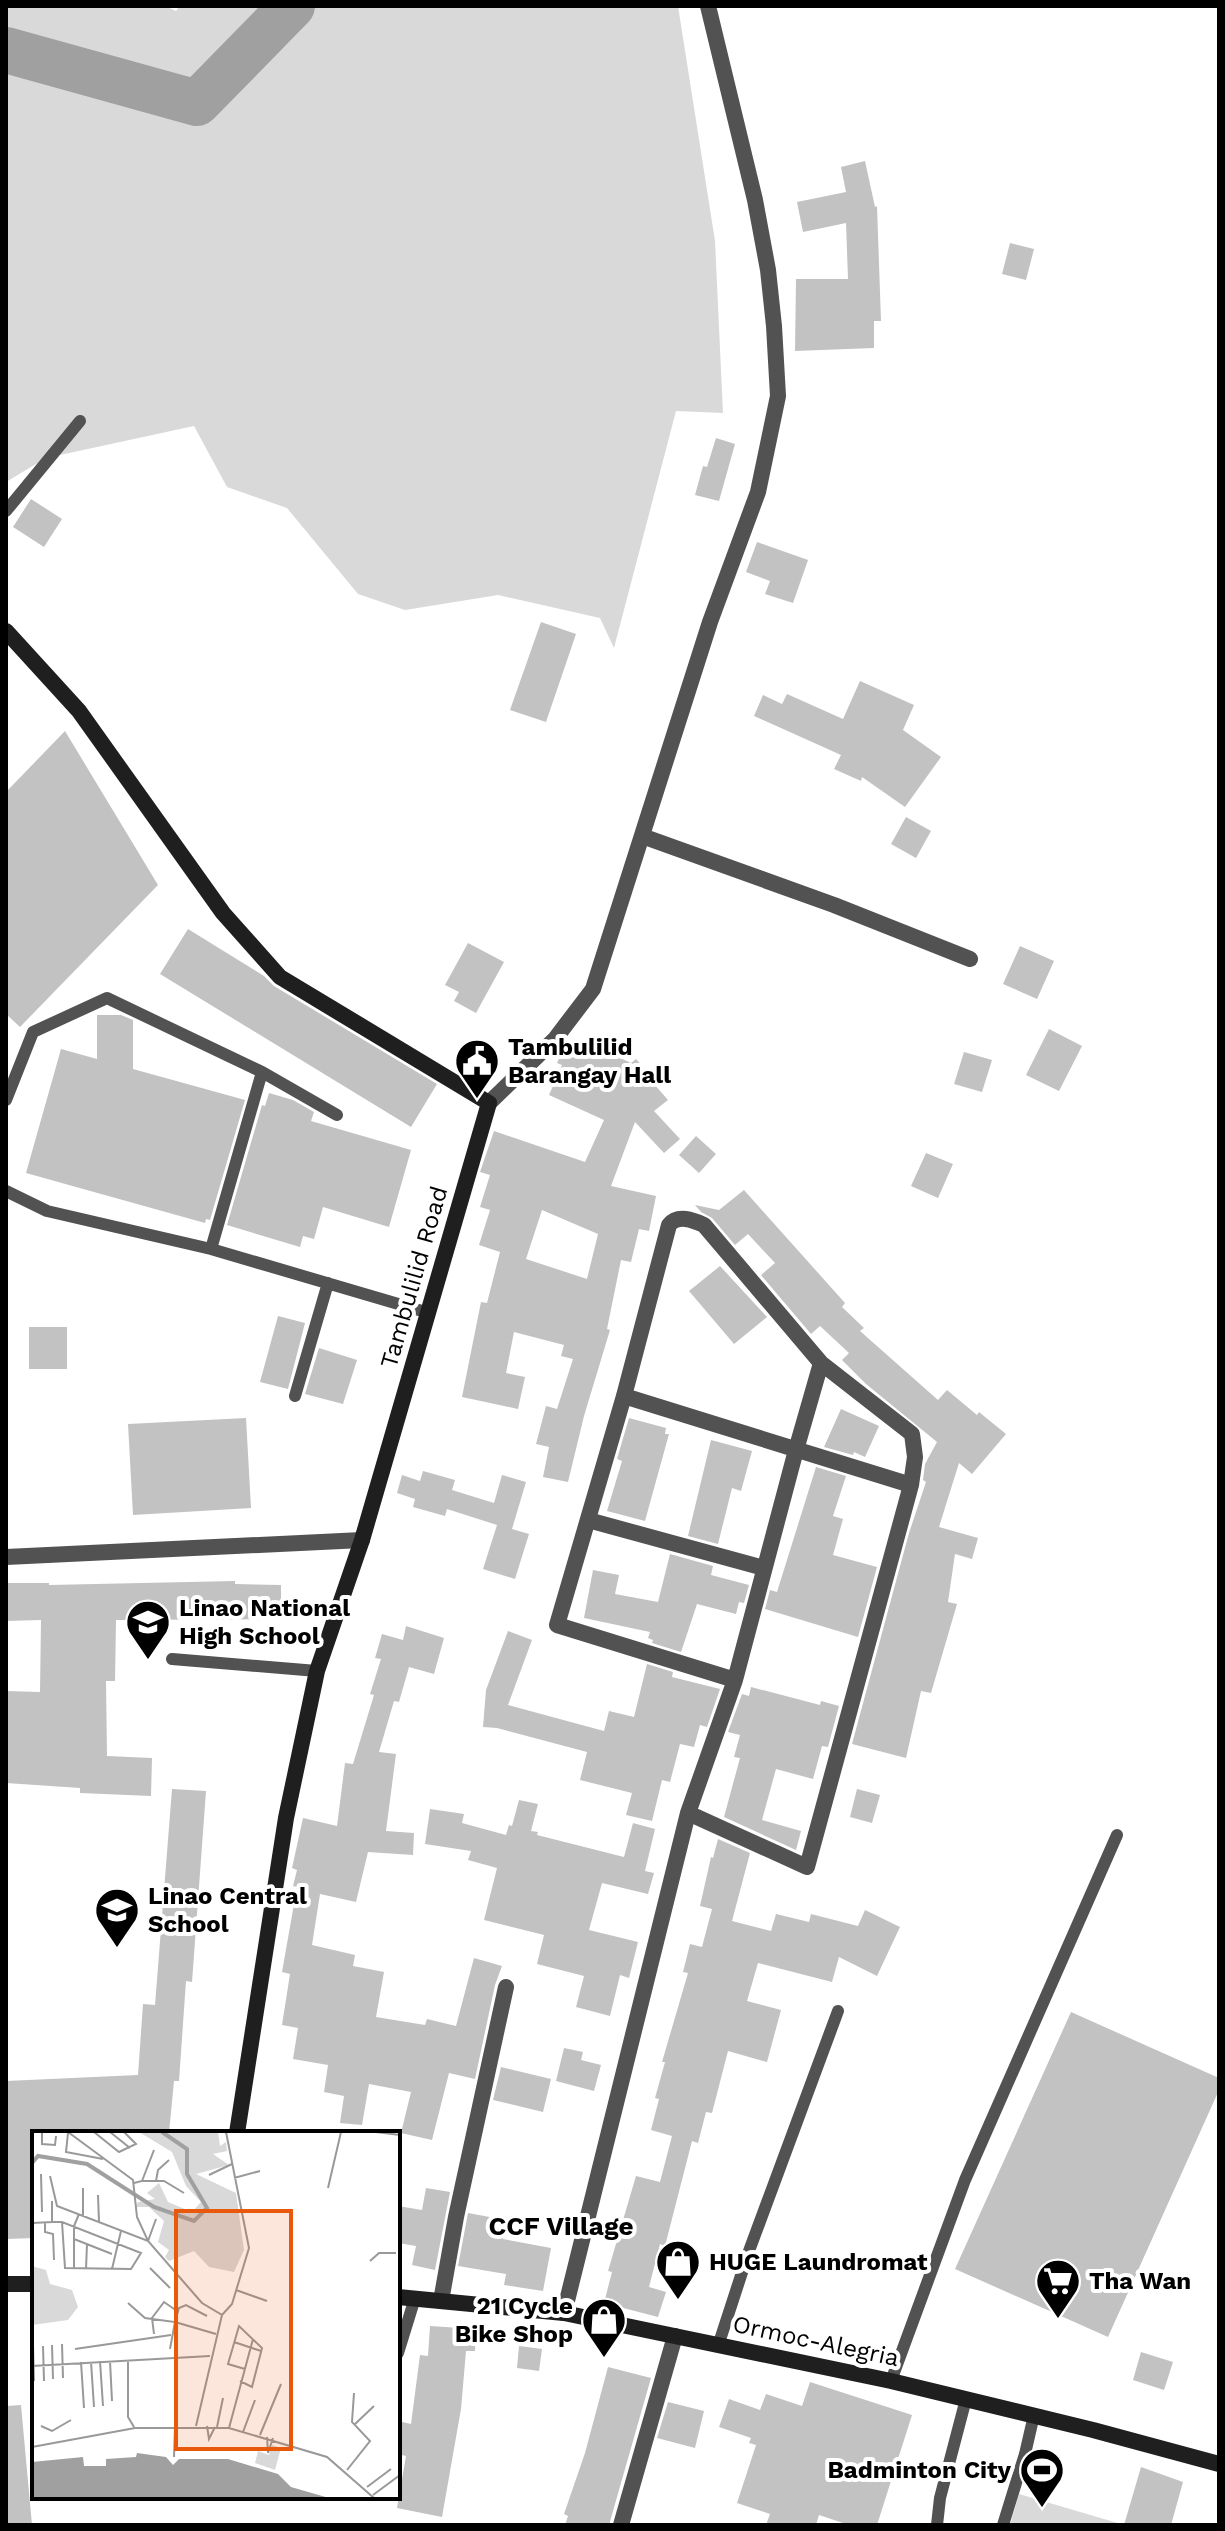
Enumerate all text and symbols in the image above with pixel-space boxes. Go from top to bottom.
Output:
place label: Tambulilid Barangay Hall [508,1033,671,1089]
public building icon: Tambulilid Barangay Hall [453,1037,501,1100]
street label: Tambulilid Road [375,1183,453,1371]
place label: Linao National High School [179,1594,350,1650]
school or university icon: Linao National High School [124,1598,172,1661]
place label: Linao Central School [148,1882,307,1938]
school or university icon: Linao Central School [93,1886,141,1949]
inset map [32,2131,400,2499]
district label: CCF Village [488,2211,634,2241]
shop icon: HUGE Laundromat [654,2238,702,2301]
place label: HUGE Laundromat [709,2248,928,2276]
supermarket icon: Tha Wan [1034,2257,1082,2320]
place label: Tha Wan [1089,2267,1191,2295]
place label: 21 Cycle Bike Shop [455,2292,573,2348]
shop icon: 21 Cycle Bike Shop [580,2296,628,2359]
street label: Ormoc-Alegria [730,2310,902,2372]
sports icon: Badminton City [1018,2446,1066,2509]
place label: Badminton City [827,2456,1011,2484]

